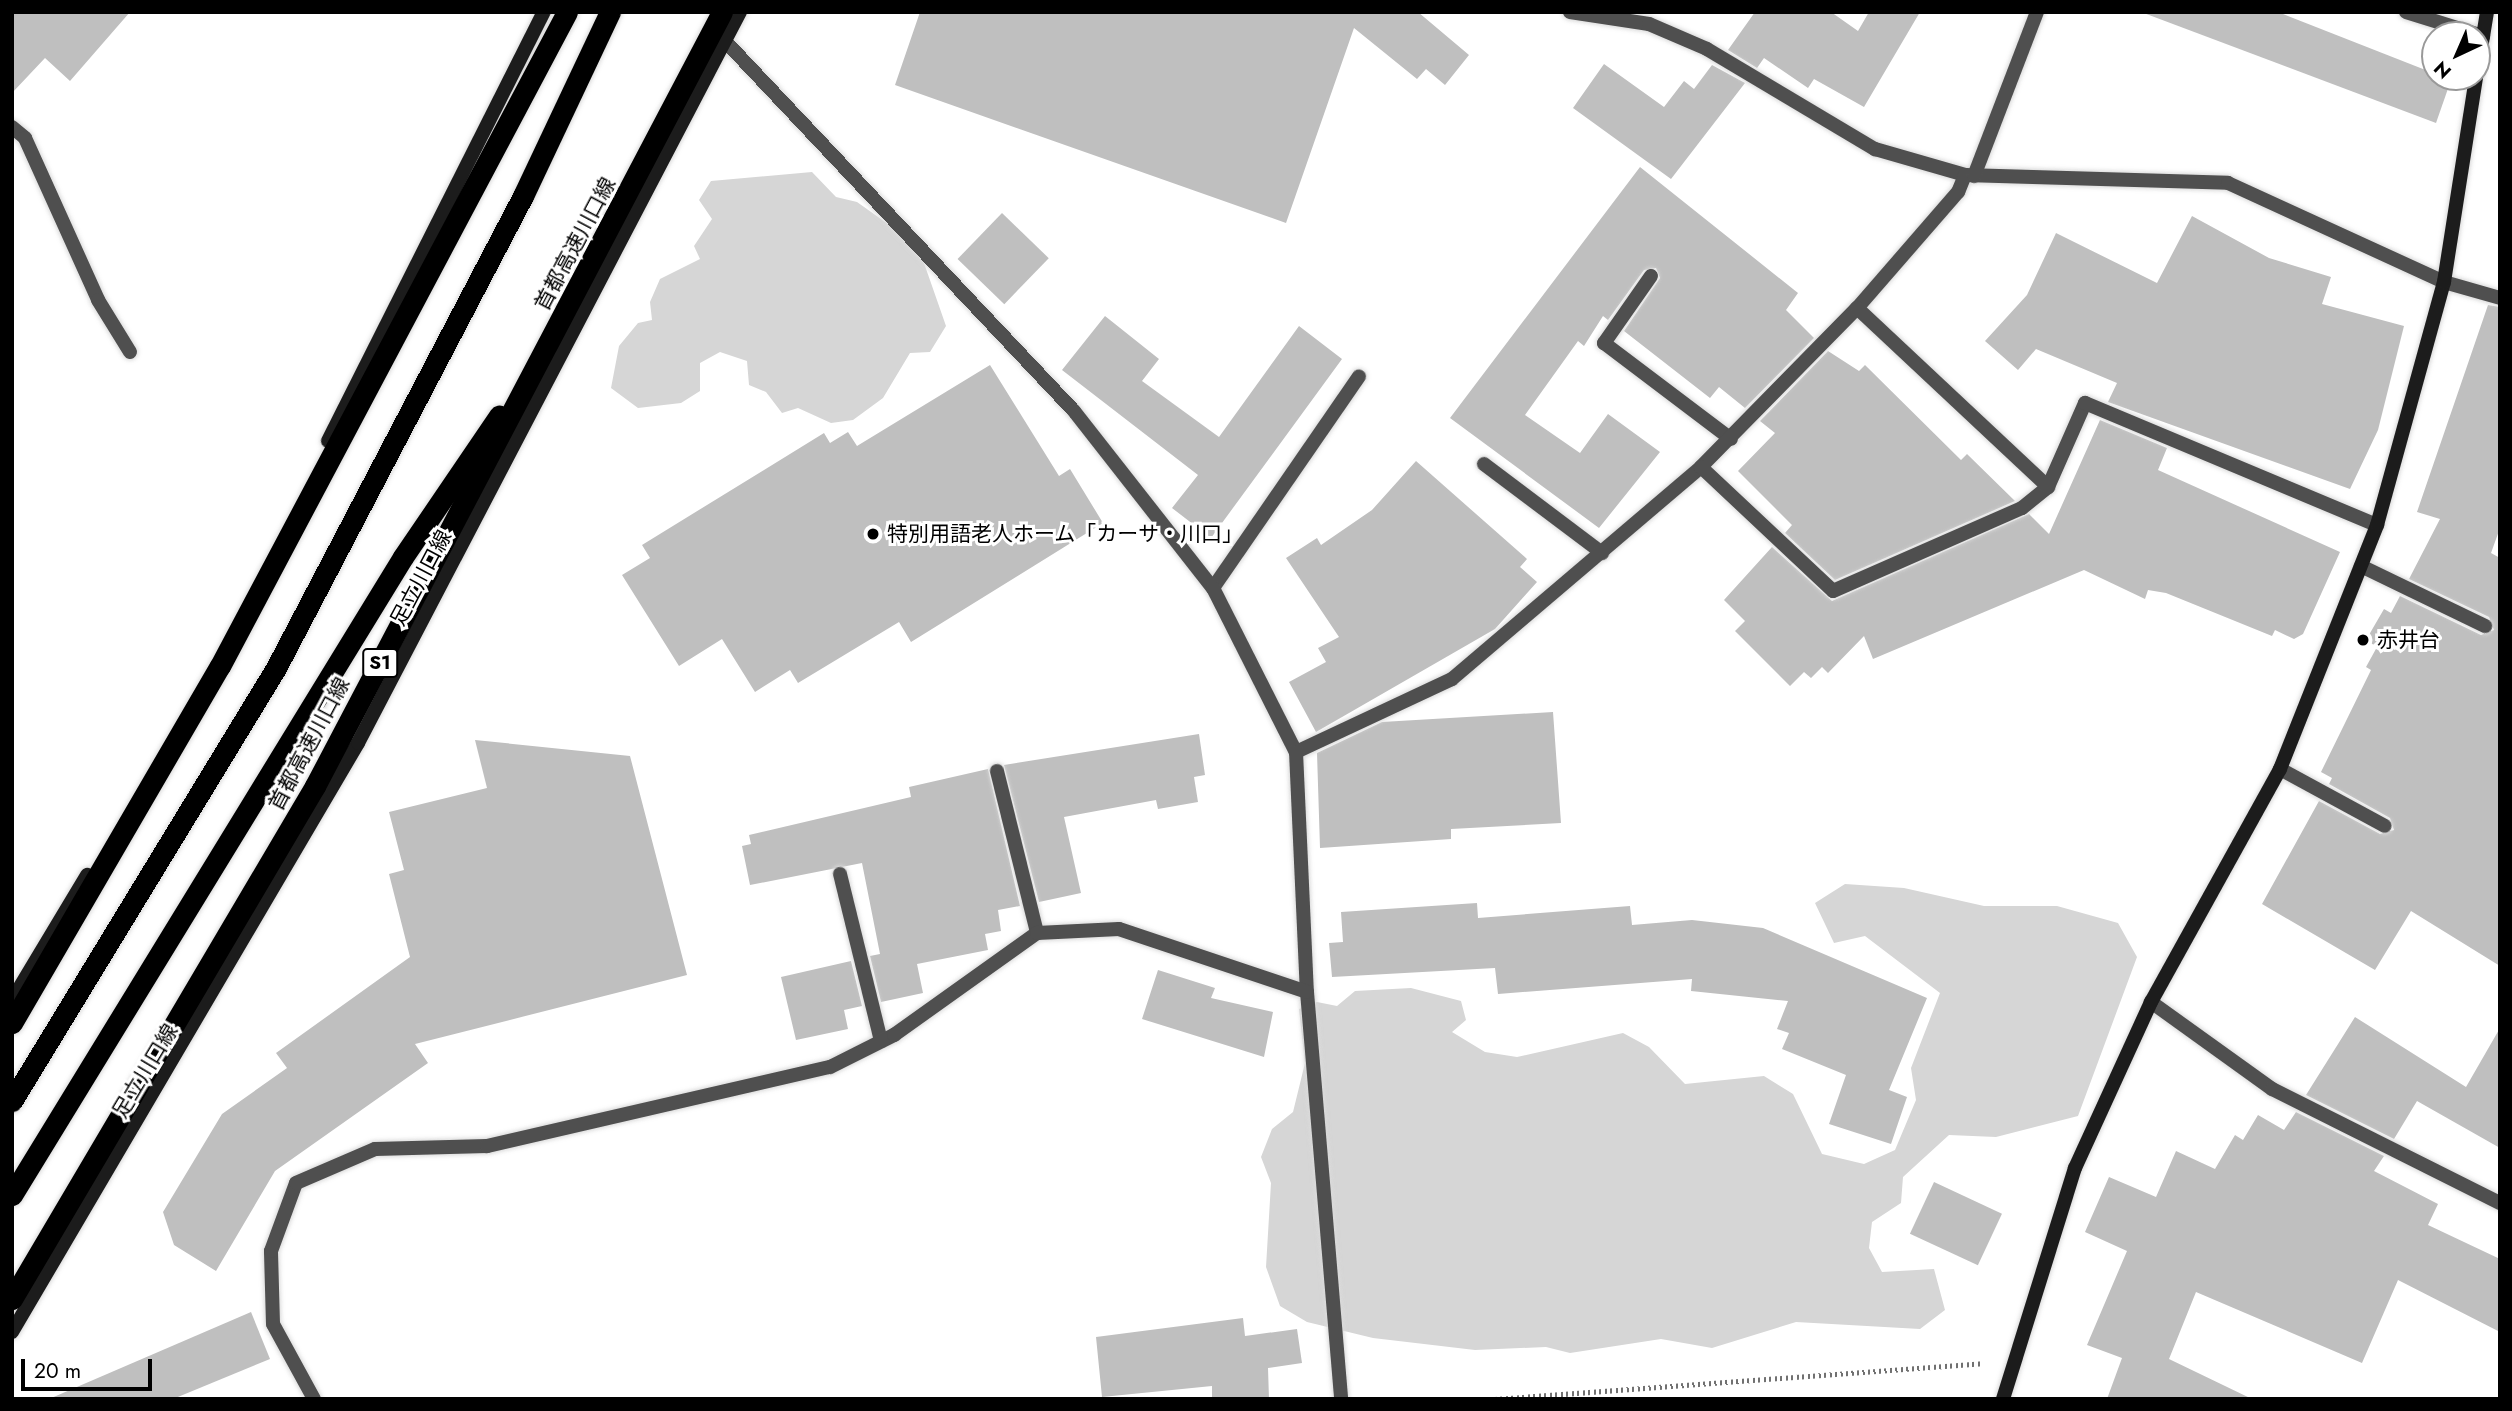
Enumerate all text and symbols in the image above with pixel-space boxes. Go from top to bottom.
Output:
north arrow [2421,21,2491,91]
text: N [2428,55,2457,85]
street label: 首都高速川口線 [529,173,621,315]
place label: 特別用語老人ホーム「カーサ・川口」 [887,521,1244,547]
street label: 足立川口線 [385,526,457,630]
marker: 特別用語老人ホーム「カーサ・川口」 [865,526,881,542]
place label: 赤井台 [2377,627,2440,653]
marker: 赤井台 [2355,632,2371,648]
road number: S1 [361,648,399,678]
street label: 首都高速川口線 [263,673,355,815]
street label: 足立川口線 [107,1020,183,1122]
scale bar [24,1344,156,1388]
text: 20 m [34,1356,81,1386]

